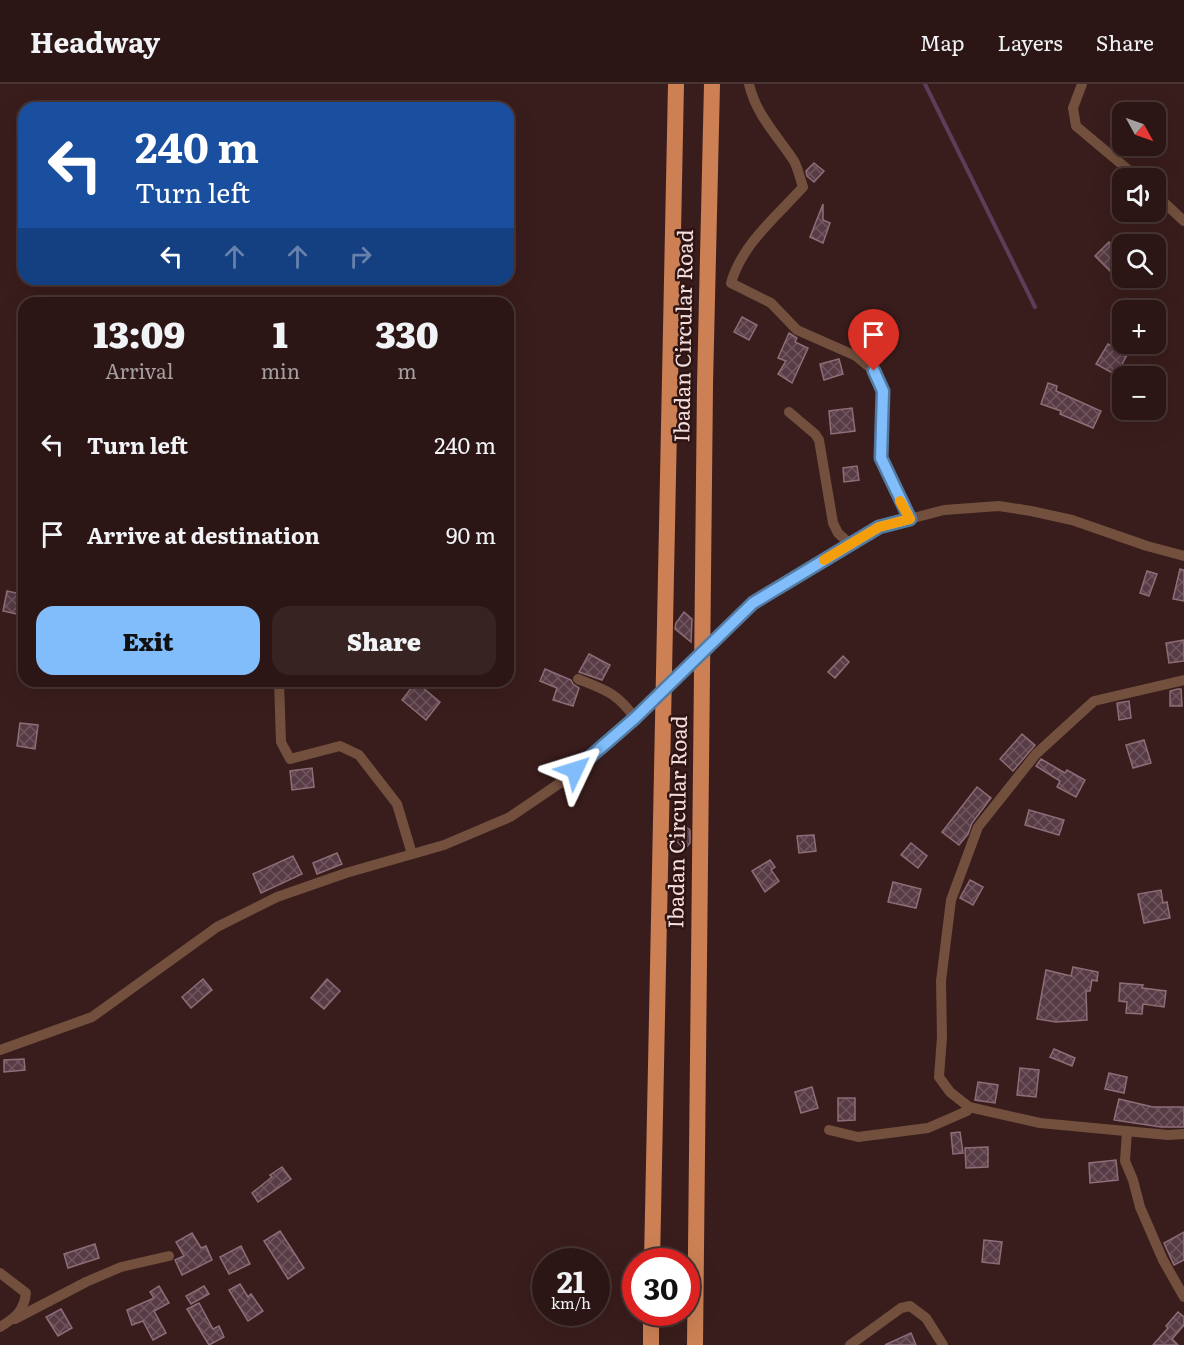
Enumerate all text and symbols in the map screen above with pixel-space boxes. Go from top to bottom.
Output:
text: Headway [30,20,160,62]
text: Map [920,26,965,57]
text: Layers [998,26,1063,57]
text: Share [1096,26,1154,57]
north arrow [1112,102,1166,156]
map controls [1112,102,1166,420]
text: 240 m [135,114,259,176]
icon: left [36,126,114,204]
button: sound [1112,168,1166,222]
text: Turn left [135,171,250,211]
street label: Ibadan Circular Road [664,229,699,443]
button: search [1112,234,1166,288]
icon: left [155,240,188,273]
icon: ahead [218,240,251,273]
icon: ahead [281,240,314,273]
icon: right [344,240,377,273]
button: + [1112,300,1166,354]
text: 13:09 [93,306,185,359]
text: 1 [273,306,288,359]
text: 330 [375,306,439,359]
pin [848,309,899,371]
icon: arrive [857,318,890,351]
text: Arrival [105,355,174,385]
text: min [261,355,300,385]
text: m [397,355,417,385]
button: − [1112,366,1166,420]
icon: left [36,428,69,461]
text: Turn left [87,428,188,461]
text: 240 m [434,428,496,461]
icon: arrive [36,518,69,551]
text: Arrive at destination [87,518,320,551]
text: 90 m [446,518,496,551]
button: Exit [36,606,260,675]
button: Share [272,606,496,675]
street label: Ibadan Circular Road [658,715,693,929]
position arrow [543,738,607,802]
speed limit sign: 30 [622,1248,700,1326]
text: 21 [557,1258,585,1302]
text: km/h [551,1291,591,1314]

